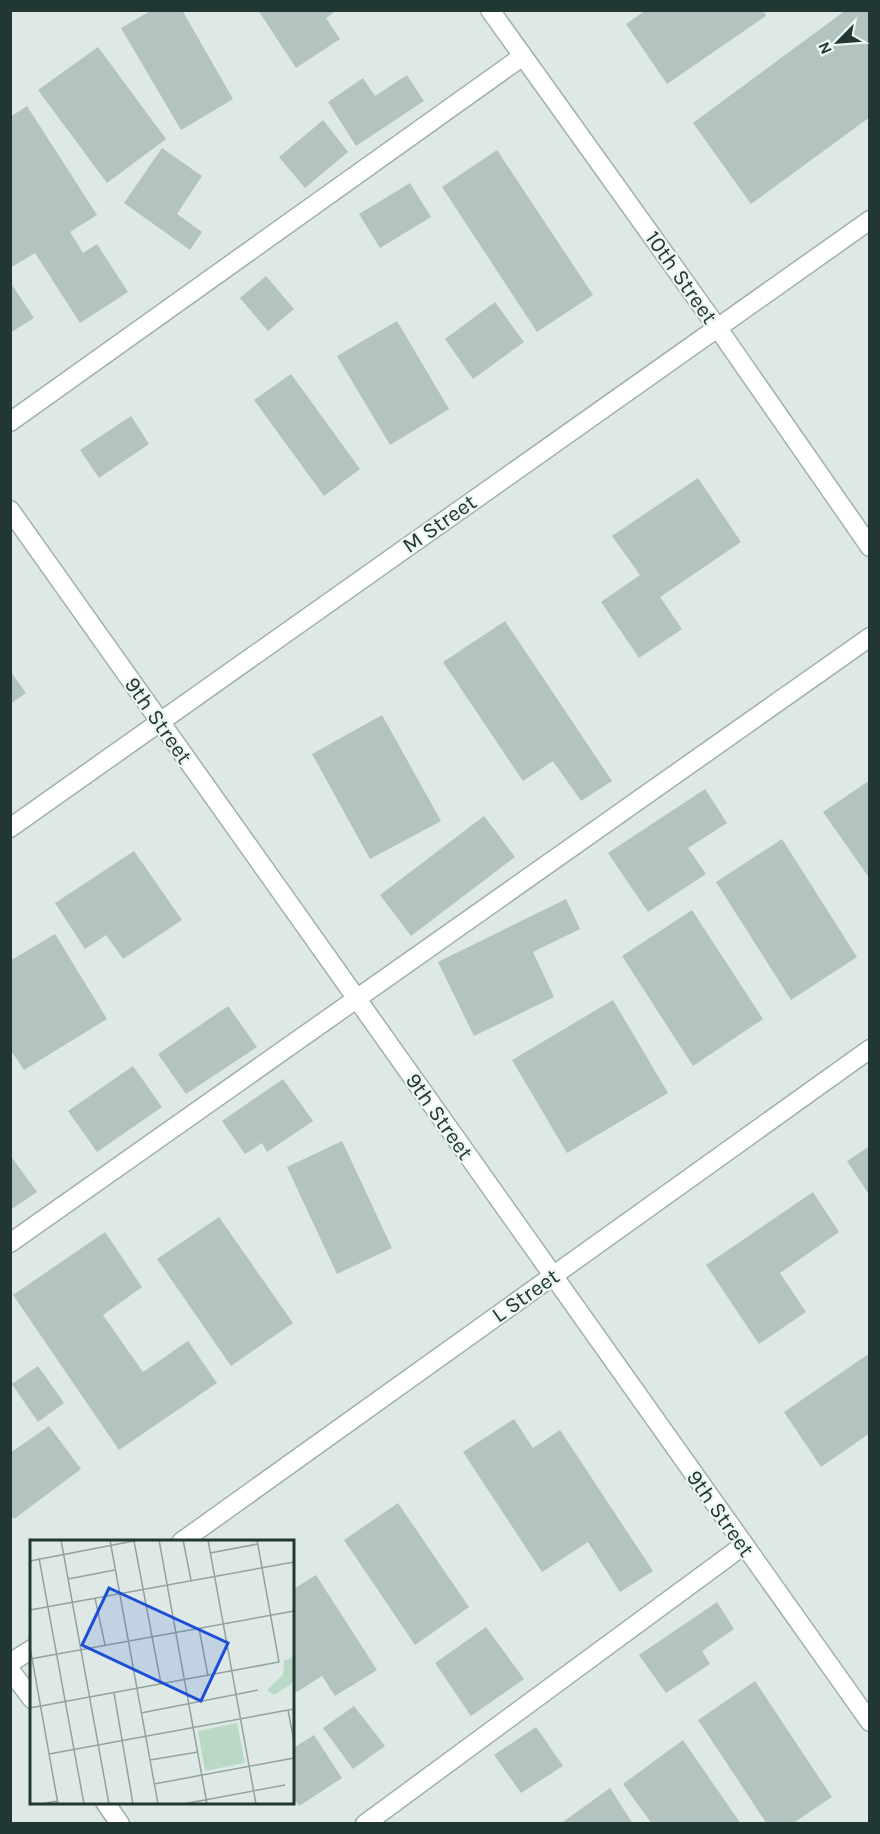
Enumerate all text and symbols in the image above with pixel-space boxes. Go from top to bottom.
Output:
north arrow [808,12,868,72]
text: N [814,39,836,57]
street label: 10th Street [640,226,723,329]
street label: M Street [398,489,482,559]
street label: 9th Street [119,672,197,769]
street label: 9th Street [400,1068,478,1165]
street label: L Street [487,1263,564,1328]
street label: 9th Street [681,1465,759,1562]
inset map [30,1540,294,1804]

